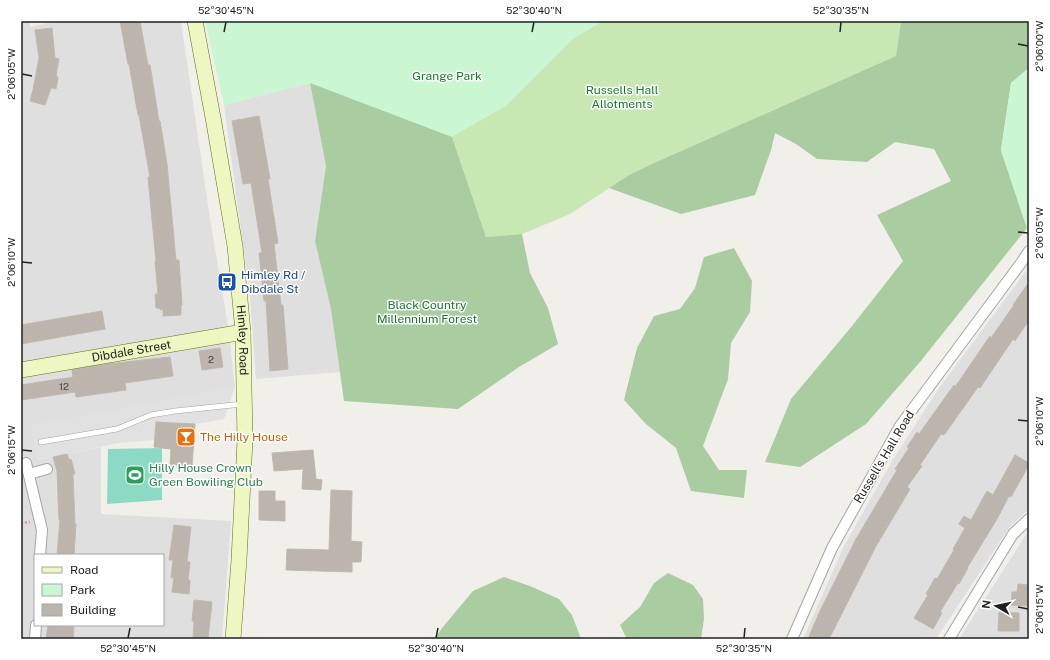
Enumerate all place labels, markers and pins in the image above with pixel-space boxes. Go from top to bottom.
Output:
place label: Himley Rd / Dibdale St [241,268,306,296]
bus stop icon: Himley Rd / Dibdale St [216,271,238,293]
bar icon: The Hilly House [175,426,197,448]
place label: The Hilly House [200,430,288,444]
place label: Hilly House Crown Green Bowiling Club [149,461,263,489]
sports icon: Hilly House Crown Green Bowiling Club [124,464,146,486]

